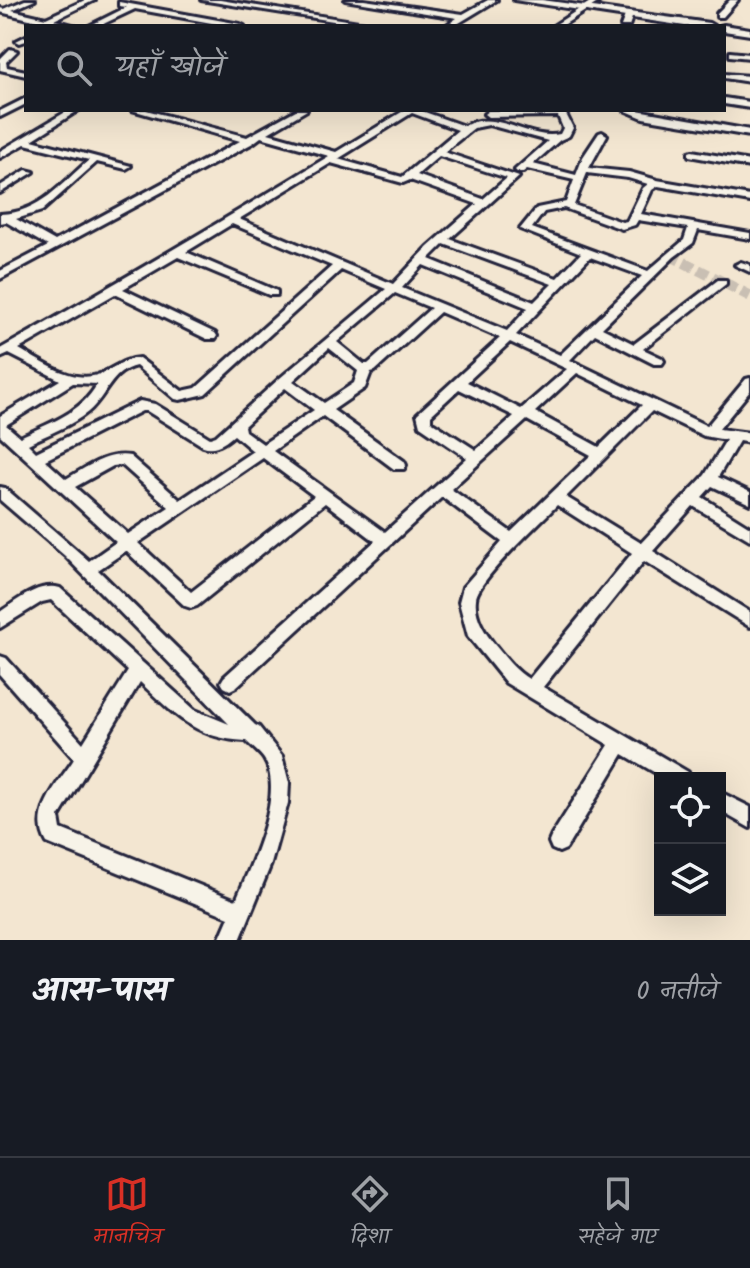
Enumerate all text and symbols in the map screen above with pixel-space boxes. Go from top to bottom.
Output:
search box [24,24,726,112]
text: यहाँ खोजें [116,44,224,92]
icon: search [52,46,96,90]
map controls [654,772,726,916]
button: locate [654,772,726,844]
button: layers [654,844,726,916]
text: आस-पास [32,965,169,1019]
text: 0 नतीजे [637,971,718,1013]
tab: मानचित्र [93,1172,162,1255]
tab: दिशा [348,1172,392,1255]
tab: सहेजे गए [578,1172,657,1255]

